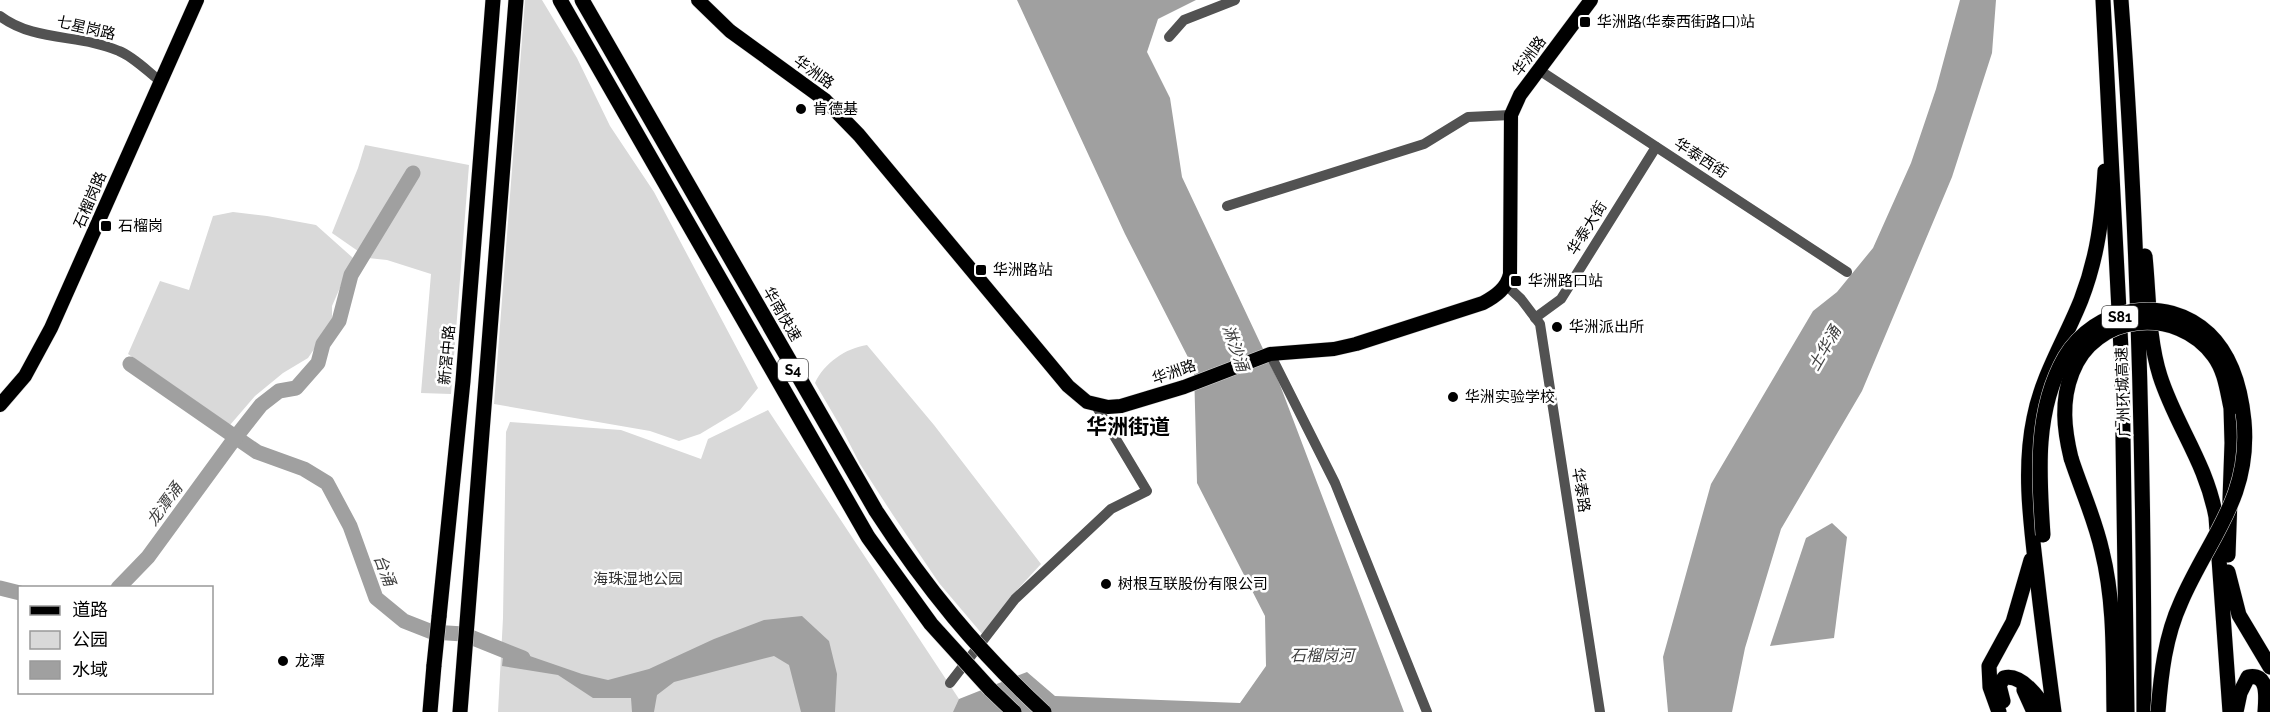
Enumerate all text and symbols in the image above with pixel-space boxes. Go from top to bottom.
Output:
street label: 七星岗路 [55,12,117,44]
place label: 华洲路(华泰西街路口)站 [1597,13,1755,31]
marker: 华洲路(华泰西街路口)站 [1578,15,1592,29]
street label: 华洲路 [1508,33,1550,79]
street label: 华洲路 [791,51,837,93]
place label: 肯德基 [813,100,858,118]
marker: 肯德基 [794,102,808,116]
street label: 华泰西街 [1671,134,1731,182]
street label: 石榴岗路 [70,169,110,231]
street label: 华泰大街 [1563,198,1611,258]
place label: 石榴岗 [118,217,163,235]
marker: 石榴岗 [99,219,113,233]
place label: 华洲路站 [993,261,1053,279]
marker: 华洲路站 [974,263,988,277]
place label: 华洲路口站 [1528,272,1603,290]
marker: 华洲路口站 [1509,274,1523,288]
street label: 华南快速 [759,284,805,344]
road number: S81 [2102,306,2138,328]
place label: 华洲派出所 [1569,318,1644,336]
marker: 华洲派出所 [1550,320,1564,334]
water label: 土华涌 [1804,321,1846,374]
water label: 淋沙涌 [1219,322,1253,376]
street label: 新滘中路 [435,324,459,386]
street label: 广州环城高速 [2112,347,2134,437]
street label: 华洲路 [1150,356,1198,388]
road number: S4 [778,359,808,381]
place label: 华洲实验学校 [1465,388,1555,406]
marker: 华洲实验学校 [1446,390,1460,404]
district label: 华洲街道 [1086,414,1170,439]
street label: 华泰路 [1569,466,1593,514]
water label: 龙潭涌 [143,478,187,529]
water label: 台涌 [370,552,400,590]
park label: 海珠湿地公园 [593,570,683,588]
place label: 树根互联股份有限公司 [1118,575,1268,593]
marker: 树根互联股份有限公司 [1099,577,1113,591]
legend [18,586,213,694]
text: 道路 [72,599,108,620]
text: 公园 [72,629,108,650]
water label: 石榴岗河 [1290,646,1357,665]
place label: 龙潭 [295,652,325,670]
marker: 龙潭 [276,654,290,668]
text: 水域 [72,659,108,680]

